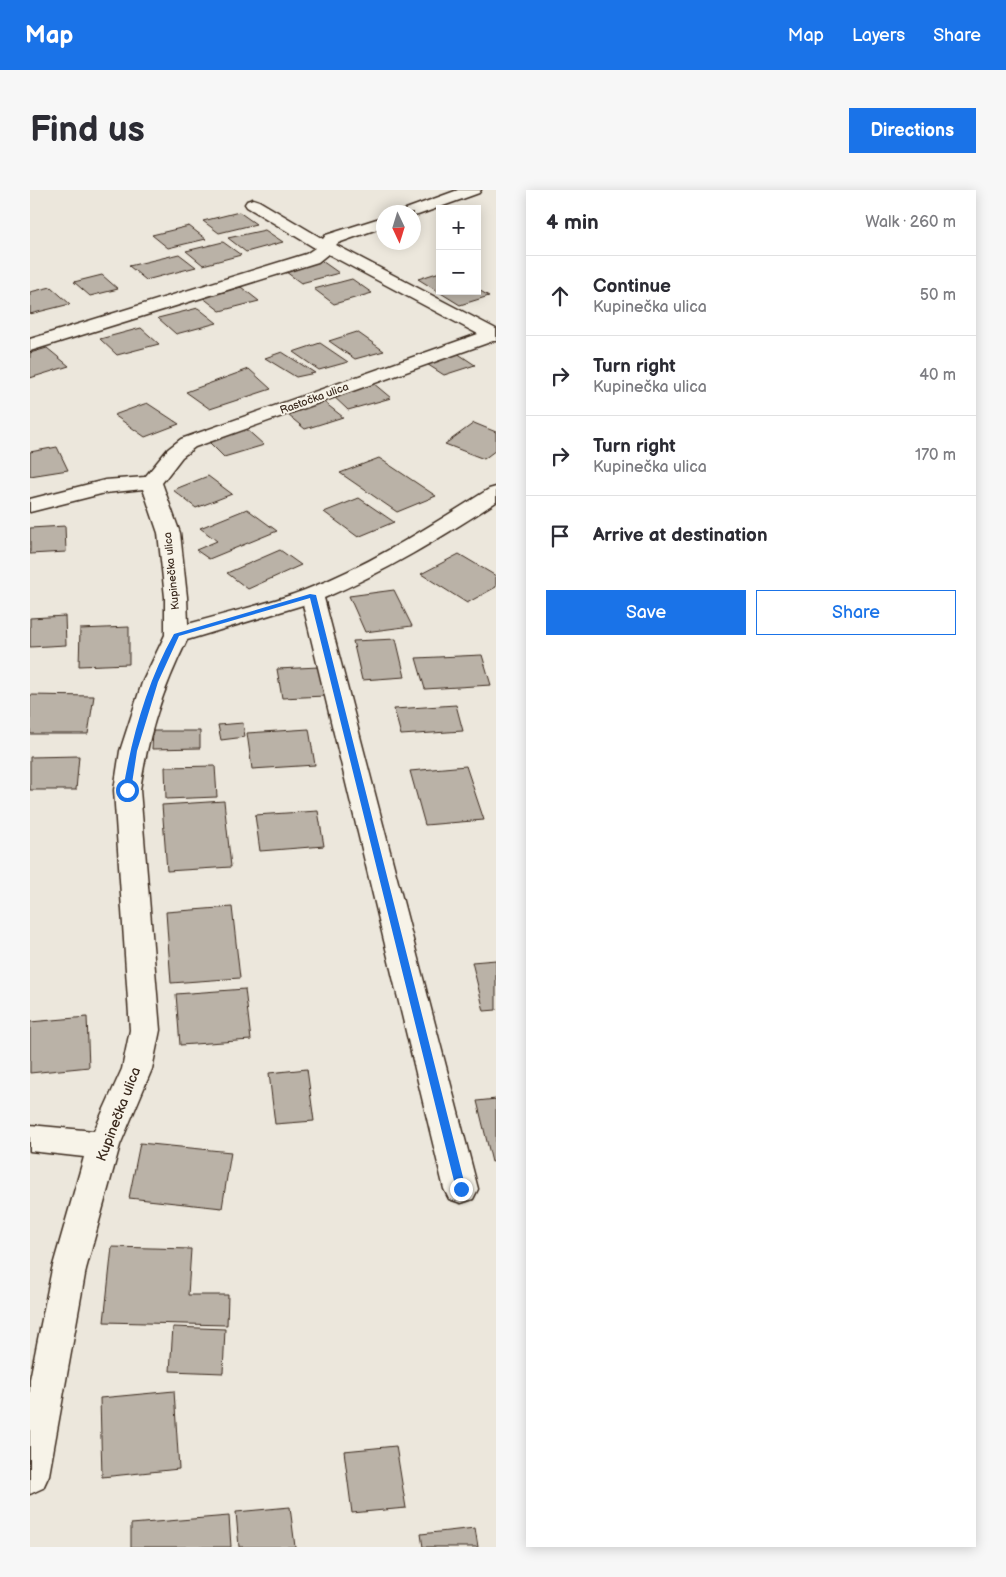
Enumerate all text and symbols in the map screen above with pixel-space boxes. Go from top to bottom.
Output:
text: Map [25,21,73,50]
text: Map [788,25,824,46]
text: Layers [852,25,905,46]
text: Share [933,25,981,46]
button: Directions [849,108,976,153]
text: Find us [30,109,145,152]
north arrow [376,205,421,250]
map controls [436,205,481,295]
button: + [436,205,481,250]
text: 4 min [546,210,599,235]
text: Walk · 260 m [865,213,956,232]
button: − [436,250,481,295]
text: Continue [593,275,671,298]
icon: ahead [546,282,574,310]
text: 50 m [920,286,956,305]
text: Kupinečka ulica [593,298,707,317]
text: Turn right [593,355,676,378]
icon: right [546,362,574,390]
text: 40 m [919,366,956,385]
text: Kupinečka ulica [593,378,707,397]
street label: Rastočka ulica [278,380,350,417]
text: Turn right [593,435,676,458]
icon: right [546,442,574,470]
text: 170 m [915,446,956,465]
text: Kupinečka ulica [593,458,707,477]
icon: arrive [546,522,574,550]
text: Arrive at destination [593,524,768,547]
street label: Kupinečka ulica [161,531,182,611]
button: Save [546,590,746,635]
button: Share [756,590,956,635]
route start [116,779,139,802]
street label: Kupinečka ulica [93,1065,144,1164]
route end [450,1178,473,1201]

